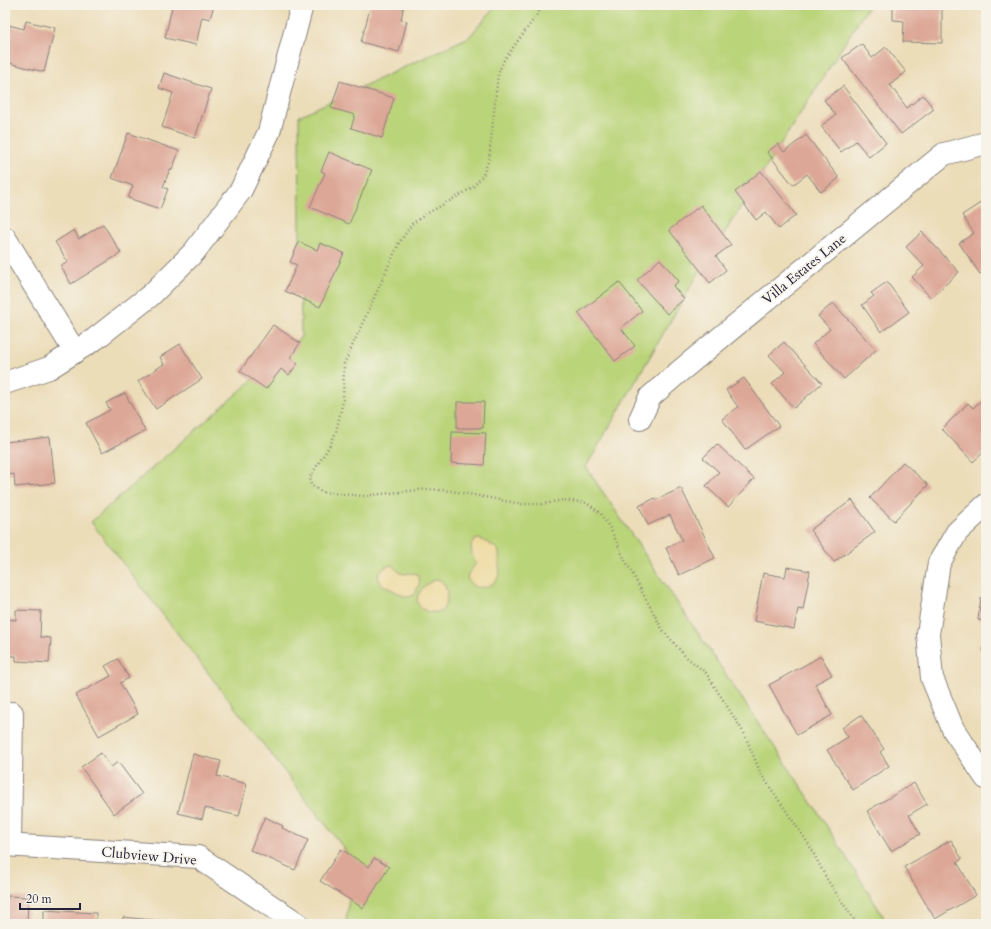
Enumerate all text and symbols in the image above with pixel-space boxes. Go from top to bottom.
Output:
street label: Villa Estates Lane [758,229,850,309]
street label: Clubview Drive [101,842,197,870]
scale bar [20,885,80,911]
text: 20 m [26,891,53,907]

